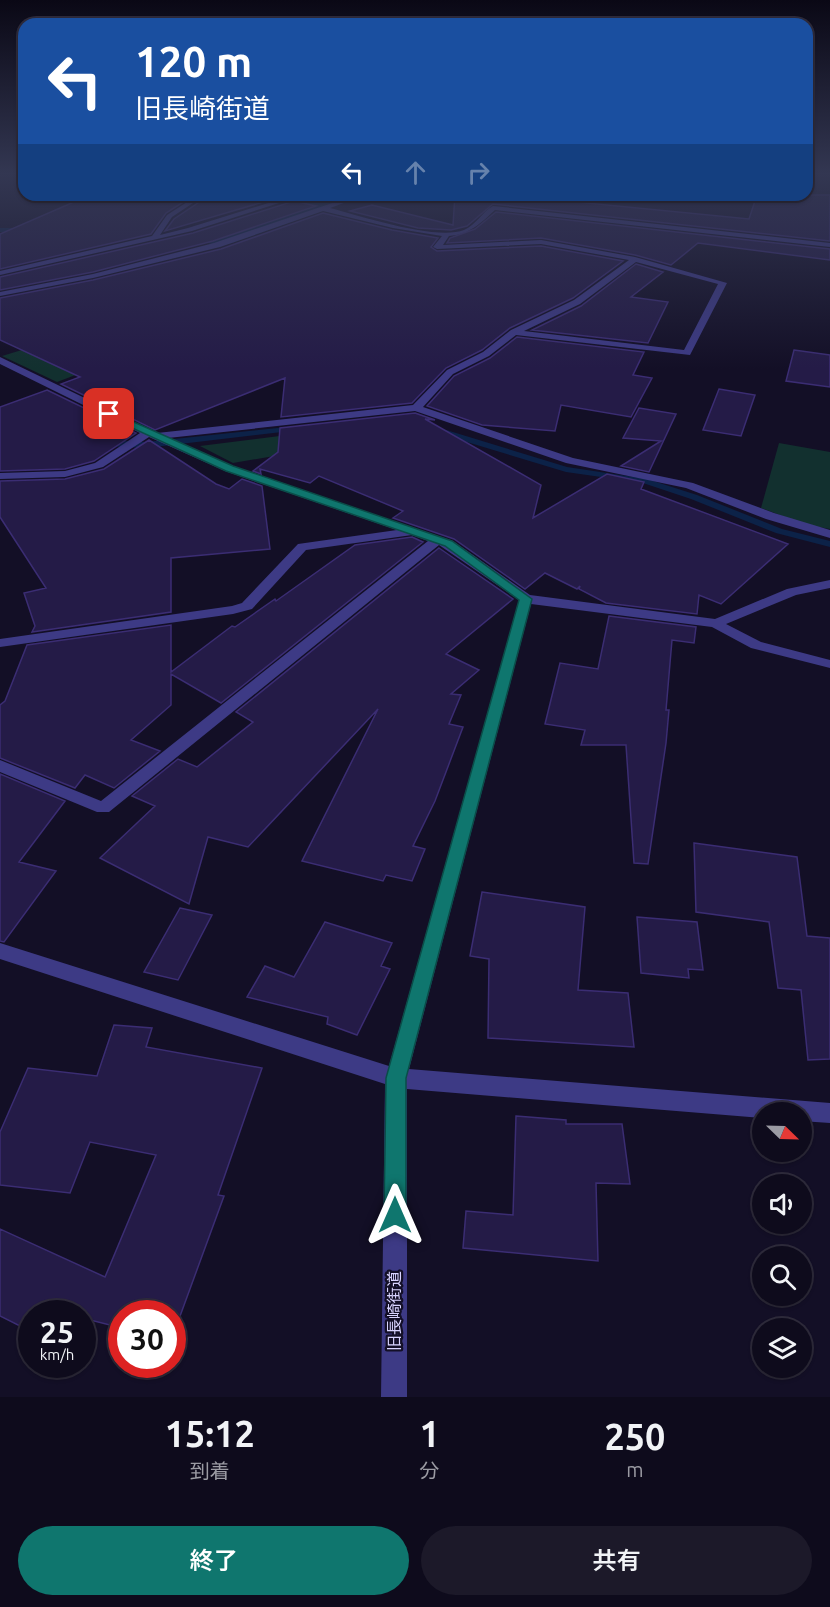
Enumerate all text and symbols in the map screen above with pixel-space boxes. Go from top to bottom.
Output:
text: 120 m [135,38,252,85]
icon: left [36,42,114,120]
text: 旧長崎街道 [135,93,270,123]
icon: left [336,156,369,189]
icon: ahead [399,156,432,189]
icon: right [462,156,495,189]
pin [83,388,134,439]
icon: arrive [92,397,125,430]
north arrow [752,1102,812,1162]
map controls [752,1102,812,1378]
button: sound [752,1174,812,1234]
position arrow [363,1183,427,1247]
button: search [752,1246,812,1306]
street label: 旧長崎街道 [385,1271,403,1351]
speed limit sign: 30 [108,1300,186,1378]
text: 25 [40,1315,74,1349]
button: layers [752,1318,812,1378]
text: km/h [40,1346,74,1363]
text: 15:12 [165,1413,255,1454]
text: 1 [419,1413,440,1454]
text: 250 [604,1416,665,1457]
text: m [626,1458,644,1481]
text: 到着 [190,1459,230,1482]
text: 分 [420,1459,440,1482]
button: 終了 [18,1526,409,1595]
button: 共有 [421,1526,812,1595]

